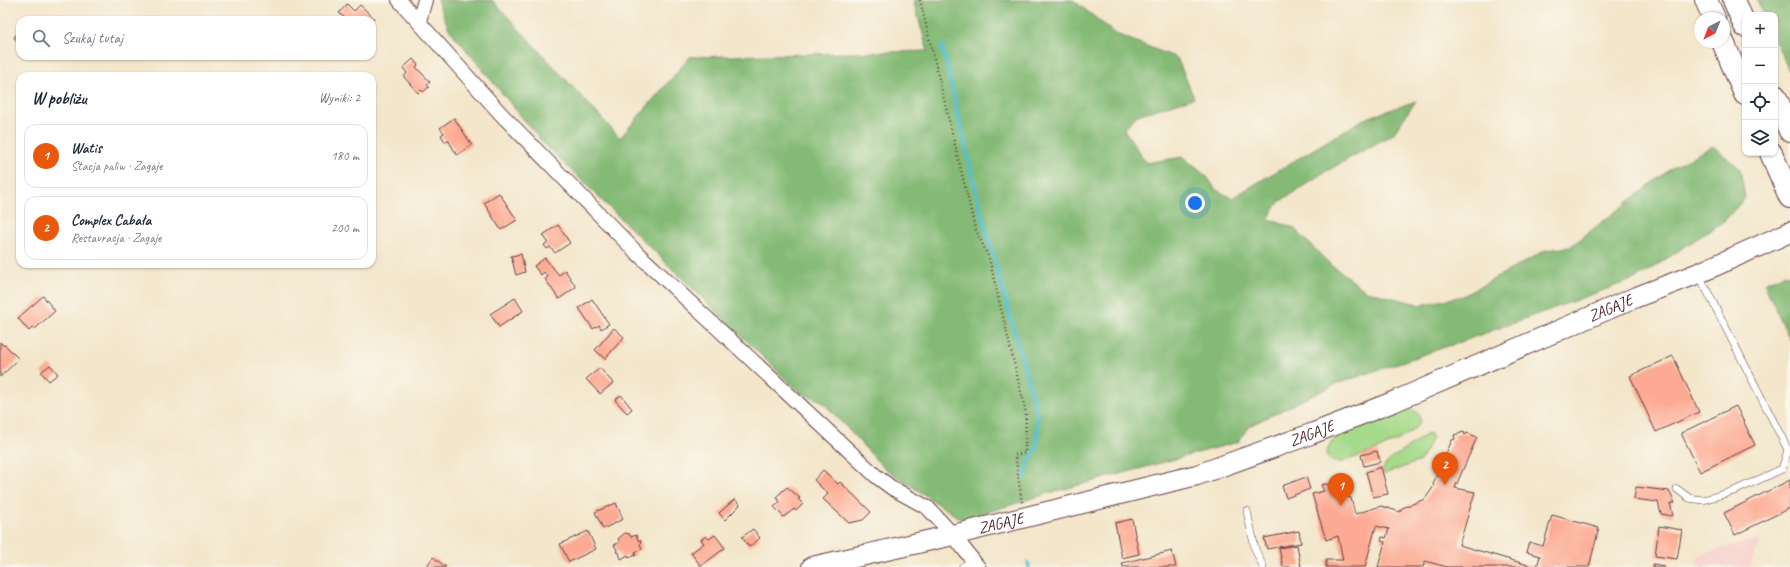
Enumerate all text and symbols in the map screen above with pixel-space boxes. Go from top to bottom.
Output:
north arrow [1694,12,1730,48]
map controls [1742,12,1778,156]
button: + [1742,12,1778,48]
search box [16,16,376,60]
icon: search [30,27,52,49]
text: Szukaj tutaj [62,29,123,48]
button: − [1742,48,1778,84]
button: locate [1742,84,1778,120]
text: W pobliżu [32,88,87,109]
text: Wyniki: 2 [319,90,360,106]
button: layers [1742,120,1778,156]
text: Watis [71,139,102,158]
text: 1 [43,148,49,164]
text: 180 m [331,148,359,164]
text: Stacja paliw · Zagaje [71,158,162,174]
your location [1185,193,1205,213]
text: Complex Cabała [71,211,151,230]
text: 2 [43,220,49,236]
text: 200 m [331,220,359,236]
text: Restauracja · Zagaje [71,230,161,246]
street label: ZAGAJE [1585,289,1638,326]
street label: ZAGAJE [1287,415,1339,451]
pin: 2 [1432,452,1458,485]
pin: 1 [1328,473,1354,506]
street label: ZAGAJE [976,507,1028,538]

